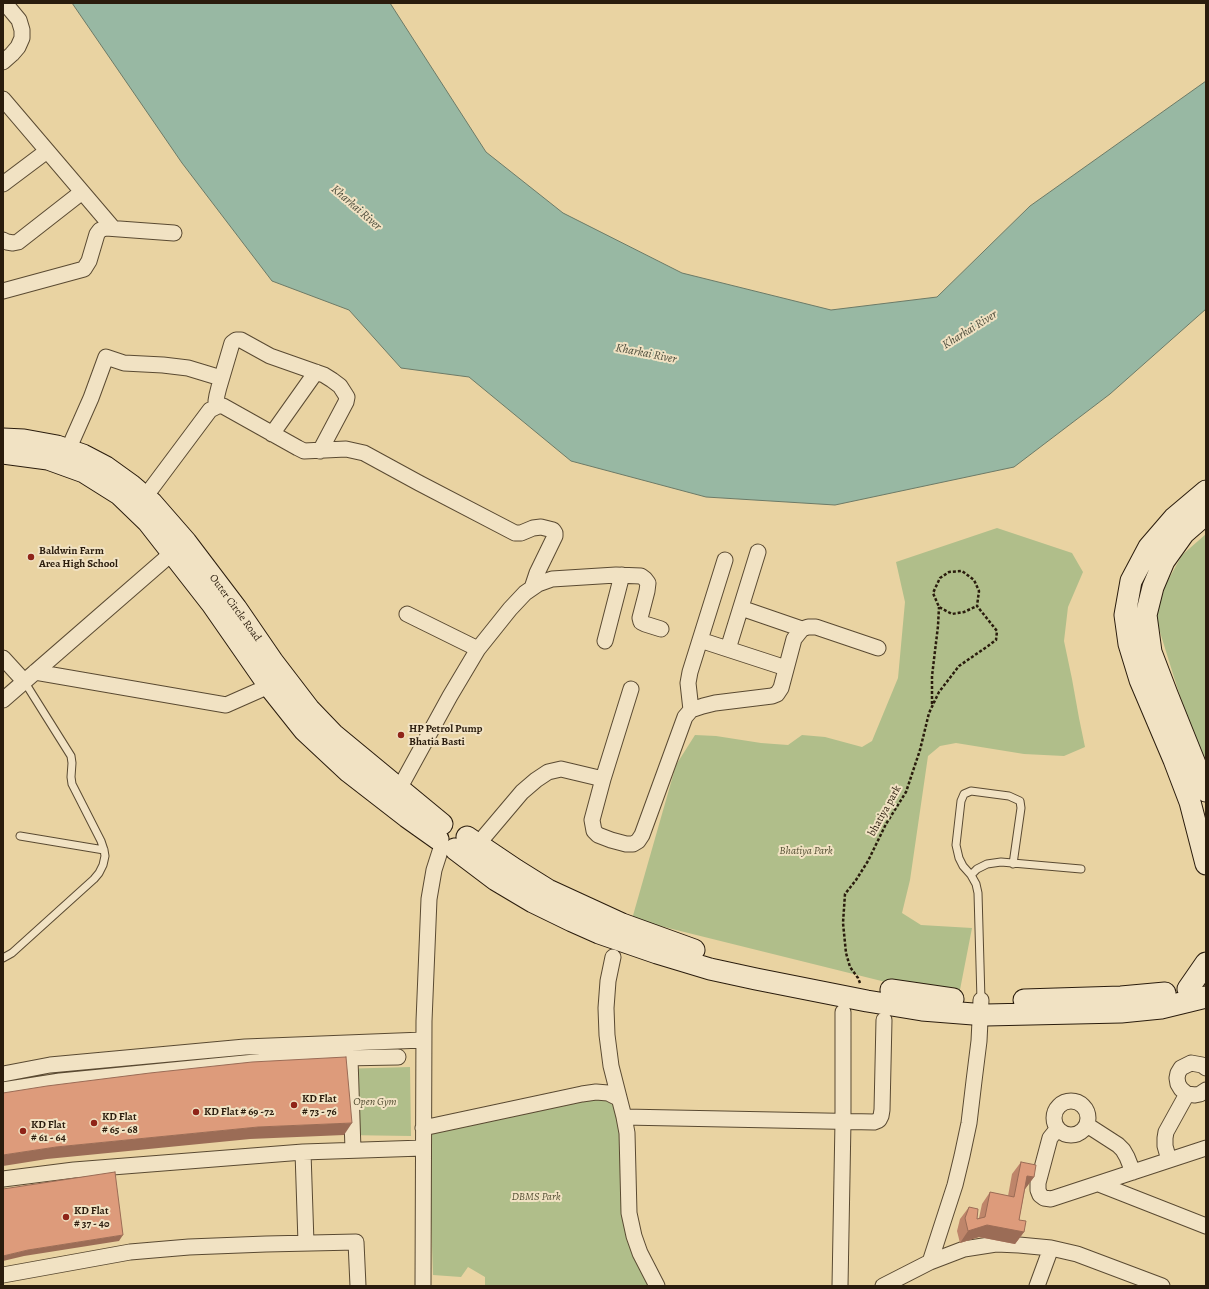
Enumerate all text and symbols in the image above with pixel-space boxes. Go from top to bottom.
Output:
water label: Kharkai River [328,182,384,234]
water label: Kharkai River [940,307,1000,353]
water label: Kharkai River [614,341,678,367]
place label: Baldwin Farm Area High School [39,544,118,570]
marker: Baldwin Farm Area High School [26,552,36,562]
street label: Outer Circle Road [206,572,264,644]
place label: HP Petrol Pump Bhatia Basti [409,722,483,748]
marker: HP Petrol Pump Bhatia Basti [396,730,406,740]
street label: bhatiya park [866,783,904,839]
park label: Bhatiya Park [779,844,833,858]
place label: KD Flat # 73 - 76 [302,1092,337,1118]
park label: Open Gym [353,1095,397,1109]
marker: KD Flat # 73 - 76 [289,1100,299,1110]
place label: KD Flat # 69 -72 [204,1105,274,1119]
marker: KD Flat # 69 -72 [191,1107,201,1117]
place label: KD Flat # 65 - 68 [102,1110,138,1136]
place label: KD Flat # 61 - 64 [31,1118,66,1144]
marker: KD Flat # 65 - 68 [89,1118,99,1128]
marker: KD Flat # 61 - 64 [18,1126,28,1136]
park label: DBMS Park [511,1190,561,1204]
place label: KD Flat # 37 - 40 [74,1204,110,1230]
marker: KD Flat # 37 - 40 [61,1212,71,1222]

